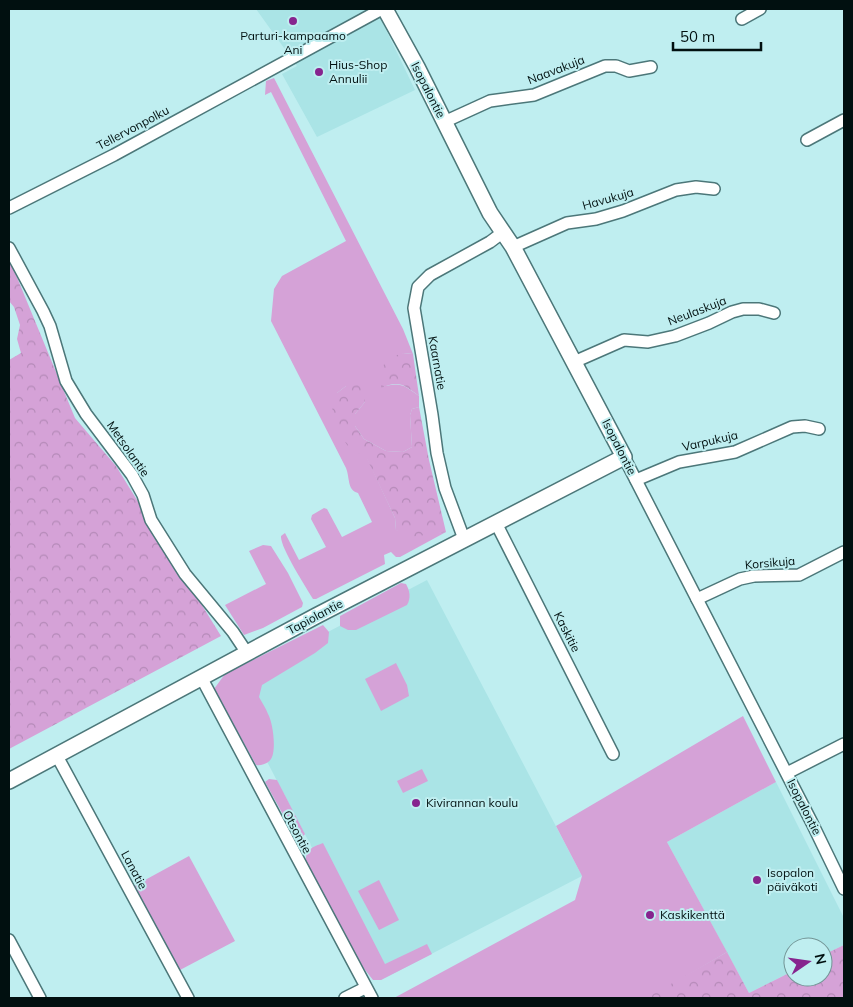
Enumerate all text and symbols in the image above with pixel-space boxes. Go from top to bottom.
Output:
marker: Parturi-kampaamo Ani [287,15,299,27]
scale bar [673,20,760,52]
text: 50 m [680,27,715,46]
place label: Parturi-kampaamo Ani [240,28,346,57]
street label: Naavakuja [525,52,586,87]
place label: Hius-Shop Annulii [329,57,387,86]
street label: Isopalontie [408,59,449,120]
marker: Hius-Shop Annulii [313,66,325,78]
street label: Tellervonpolku [94,102,172,153]
street label: Havukuja [580,184,635,213]
street label: Neulaskuja [665,292,728,329]
street label: Kaarnatie [425,335,450,391]
street label: Isopalontie [599,416,640,477]
street label: Metsolantie [104,418,153,479]
street label: Varpukuja [681,427,739,454]
street label: Korsikuja [744,553,796,572]
street label: Tapiolantie [284,596,345,638]
street label: Kaskitie [551,609,584,655]
street label: Isopalontie [784,776,825,837]
place label: Kivirannan koulu [426,795,518,810]
marker: Kivirannan koulu [410,797,422,809]
street label: Otsontie [280,808,315,856]
street label: Lanatie [118,848,151,892]
place label: Isopalon päiväkoti [767,865,818,894]
marker: Isopalon päiväkoti [751,874,763,886]
place label: Kaskikenttä [660,907,725,922]
marker: Kaskikenttä [644,909,656,921]
north arrow [783,937,833,987]
text: N [811,952,831,966]

